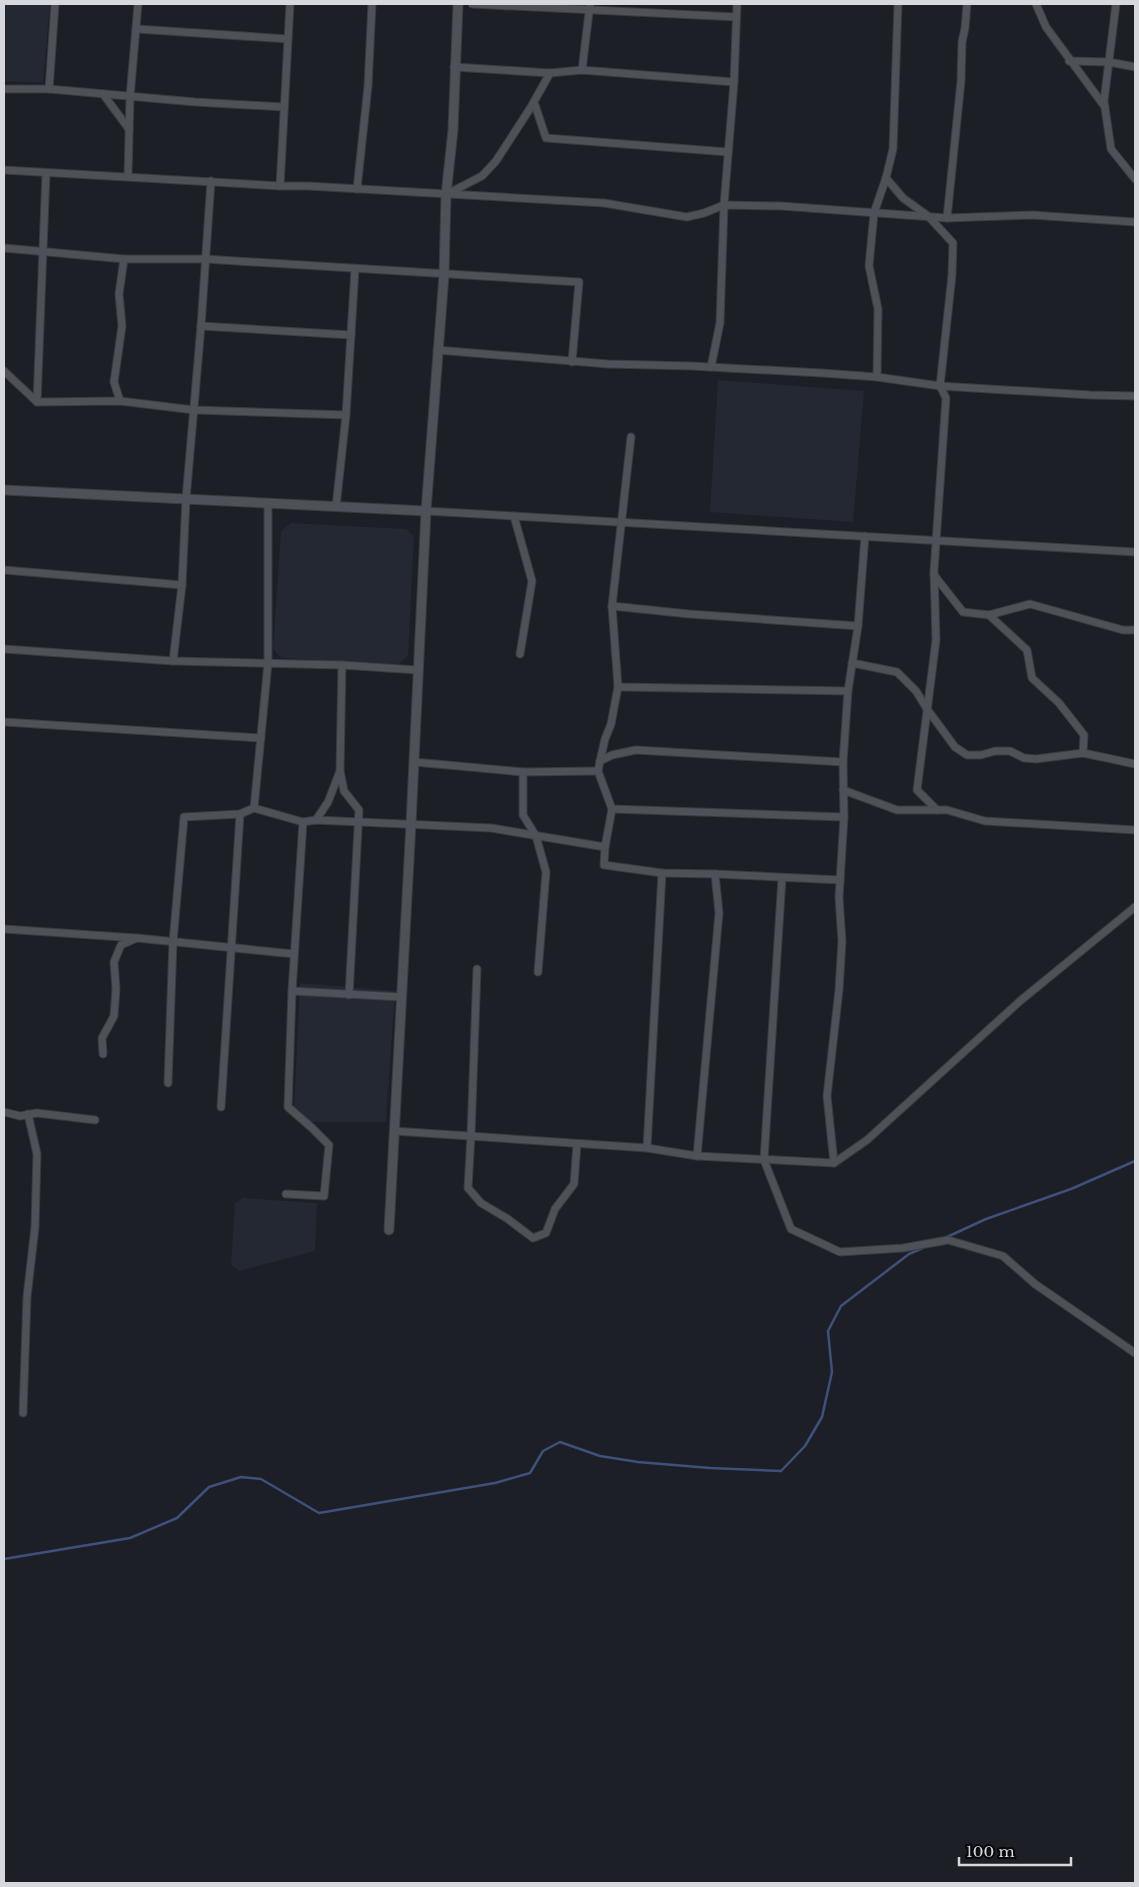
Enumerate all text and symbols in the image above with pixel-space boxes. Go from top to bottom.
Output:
scale bar [959,1834,1072,1866]
text: 100 m [966,1842,1015,1861]

